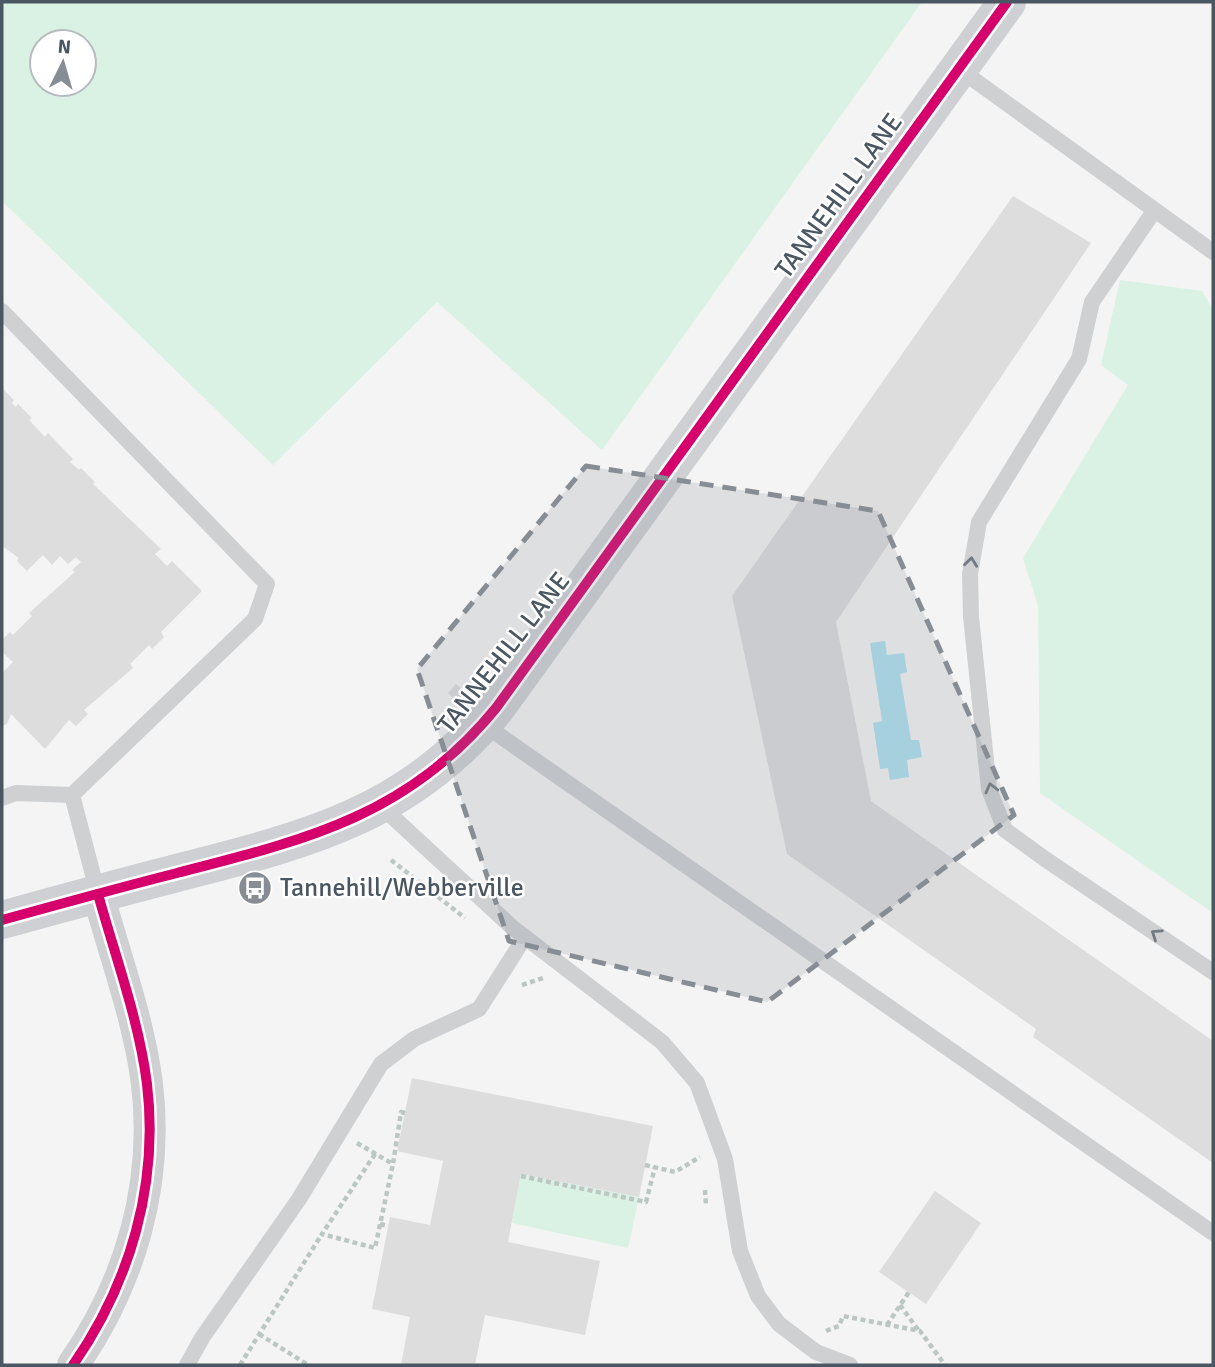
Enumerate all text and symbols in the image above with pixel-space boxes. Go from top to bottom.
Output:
north arrow [28,28,98,98]
text: N [57,35,72,60]
street label: TANNEHILL LANE [768,107,910,285]
one-way arrow [964,557,979,568]
street label: TANNEHILL LANE [431,566,577,740]
one-way arrow [985,783,999,795]
bus stop icon: Tannehill/Webberville [236,869,274,907]
place label: Tannehill/Webberville [280,872,524,904]
one-way arrow [1151,929,1164,942]

